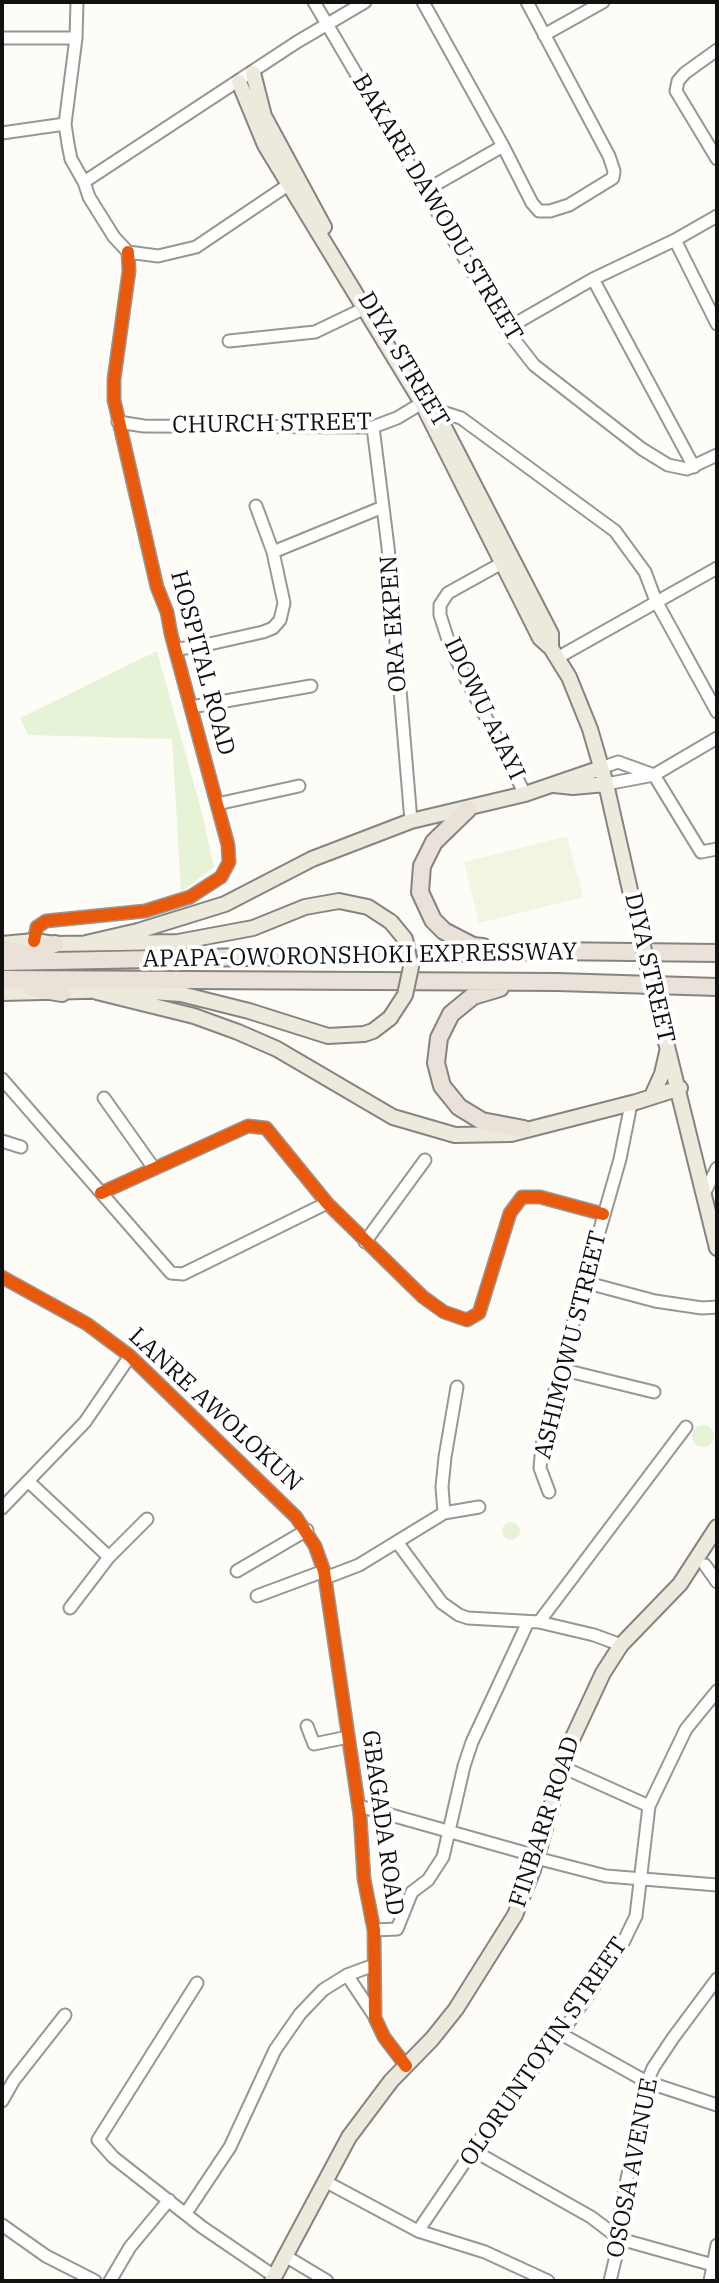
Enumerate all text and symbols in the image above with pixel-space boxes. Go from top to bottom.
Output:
street label: BAKARE DAWODU STREET [346,69,528,347]
street label: DIYA STREET [351,287,455,433]
street label: CHURCH STREET [172,408,372,440]
street label: ORA EKPEN [375,555,413,693]
street label: HOSPITAL ROAD [164,568,240,758]
street label: IDOWU AJAYI [437,633,531,785]
street label: DIYA STREET [618,890,680,1046]
street label: APAPA-OWORONSHOKI EXPRESSWAY [142,938,578,974]
street label: ASHIMOWU STREET [529,1228,613,1462]
street label: LANRE AWOLOKUN [122,1322,308,1498]
street label: GBAGADA ROAD [355,1729,409,1917]
street label: FINBARR ROAD [504,1733,586,1911]
street label: OLORUNTOYIN STREET [454,1932,634,2172]
street label: OSOSA AVENUE [601,2076,665,2260]

